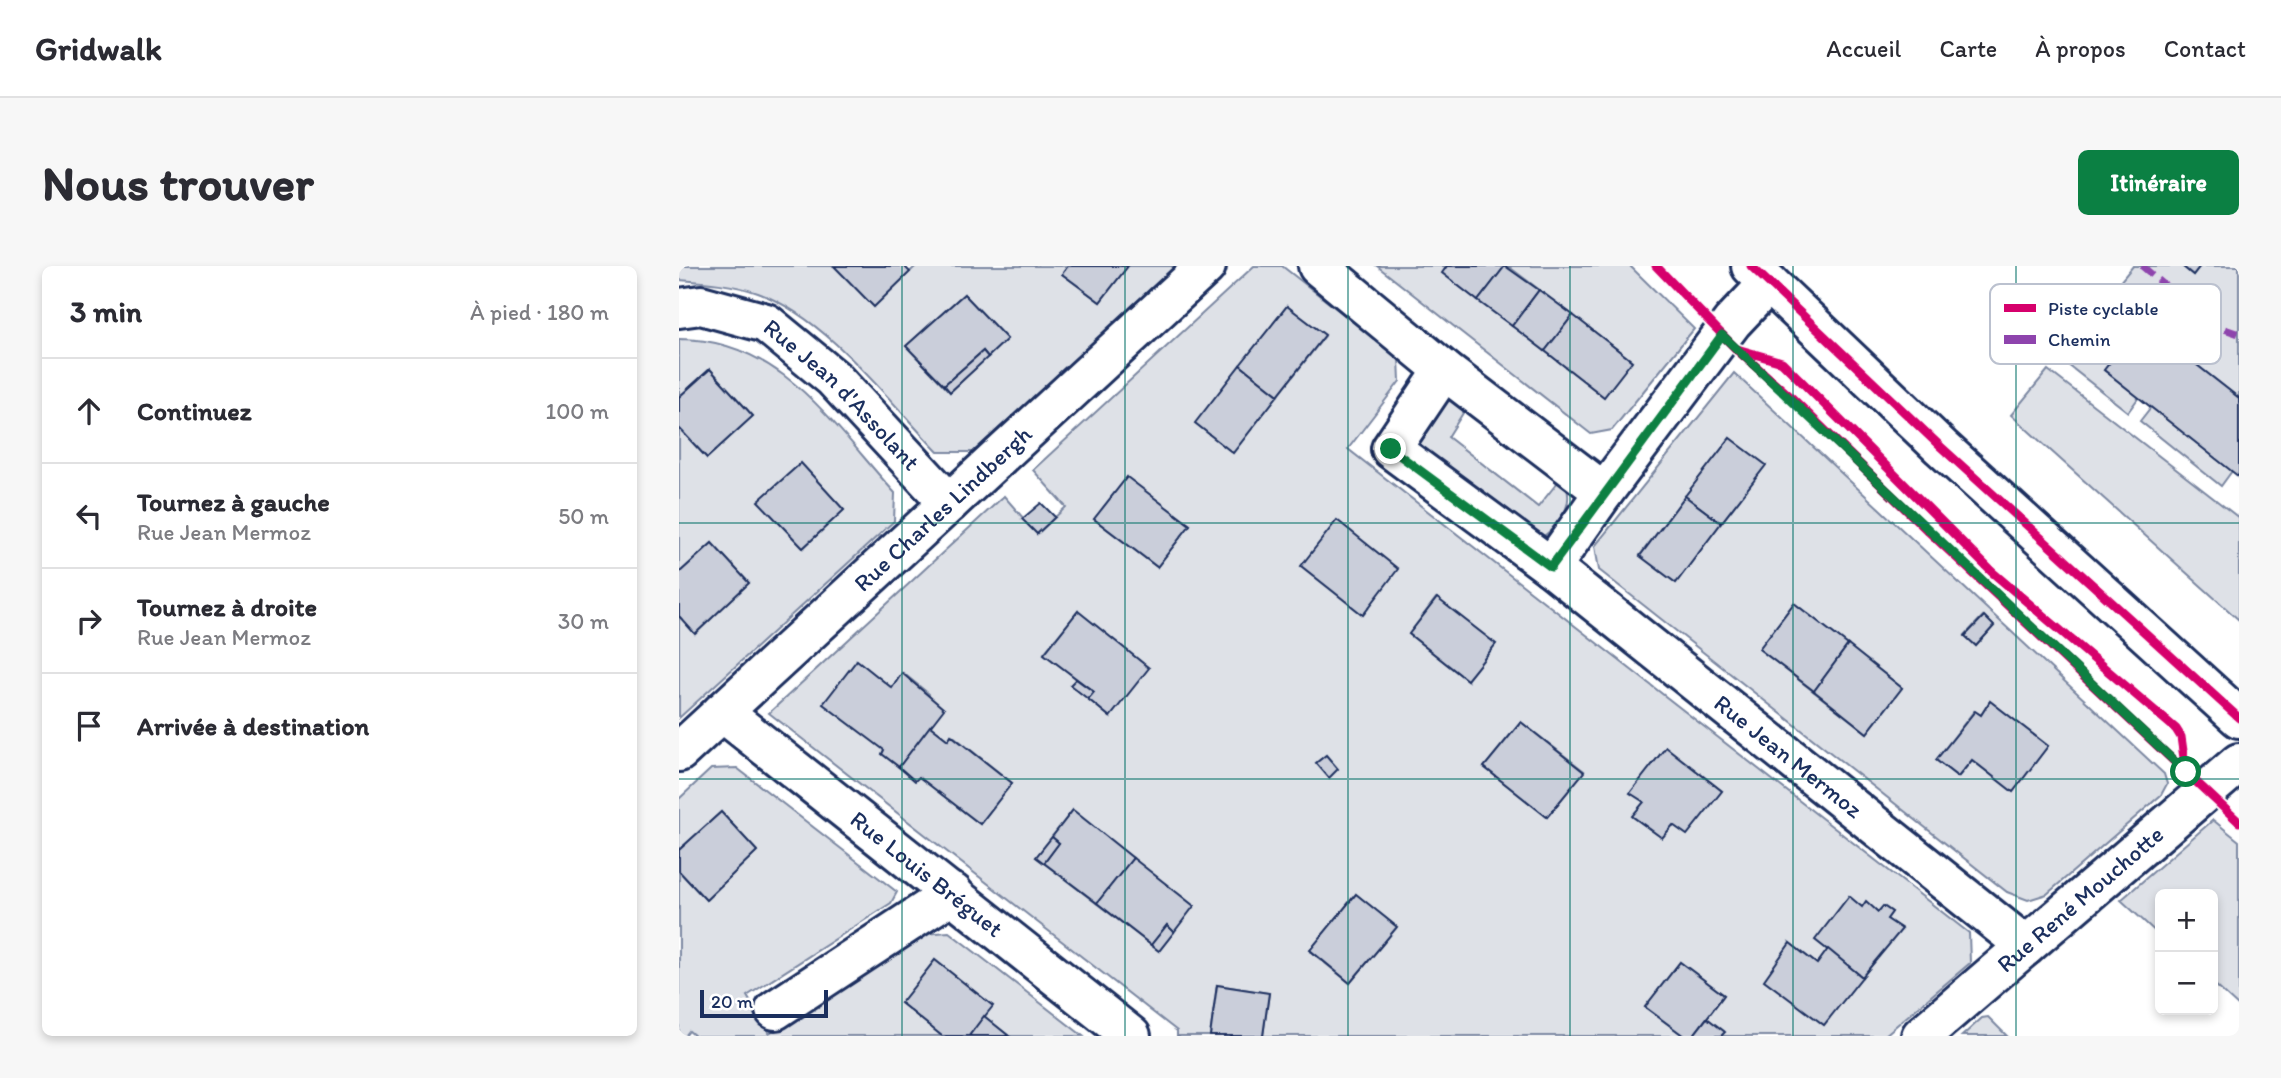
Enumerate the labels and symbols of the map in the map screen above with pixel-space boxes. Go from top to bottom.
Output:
legend [1990,284,2221,364]
text: Piste cyclable [2048,297,2159,320]
street label: Rue Jean d'Assolant [758,312,926,476]
text: Chemin [2048,328,2111,351]
street label: Rue Charles Lindbergh [848,419,1037,597]
route end [1375,433,1406,464]
street label: Rue Jean Mermoz [1709,688,1869,824]
route start [2170,756,2201,787]
street label: Rue Louis Bréguet [845,804,1009,943]
street label: Rue René Mouchotte [1991,819,2169,978]
scale bar [700,987,828,1019]

